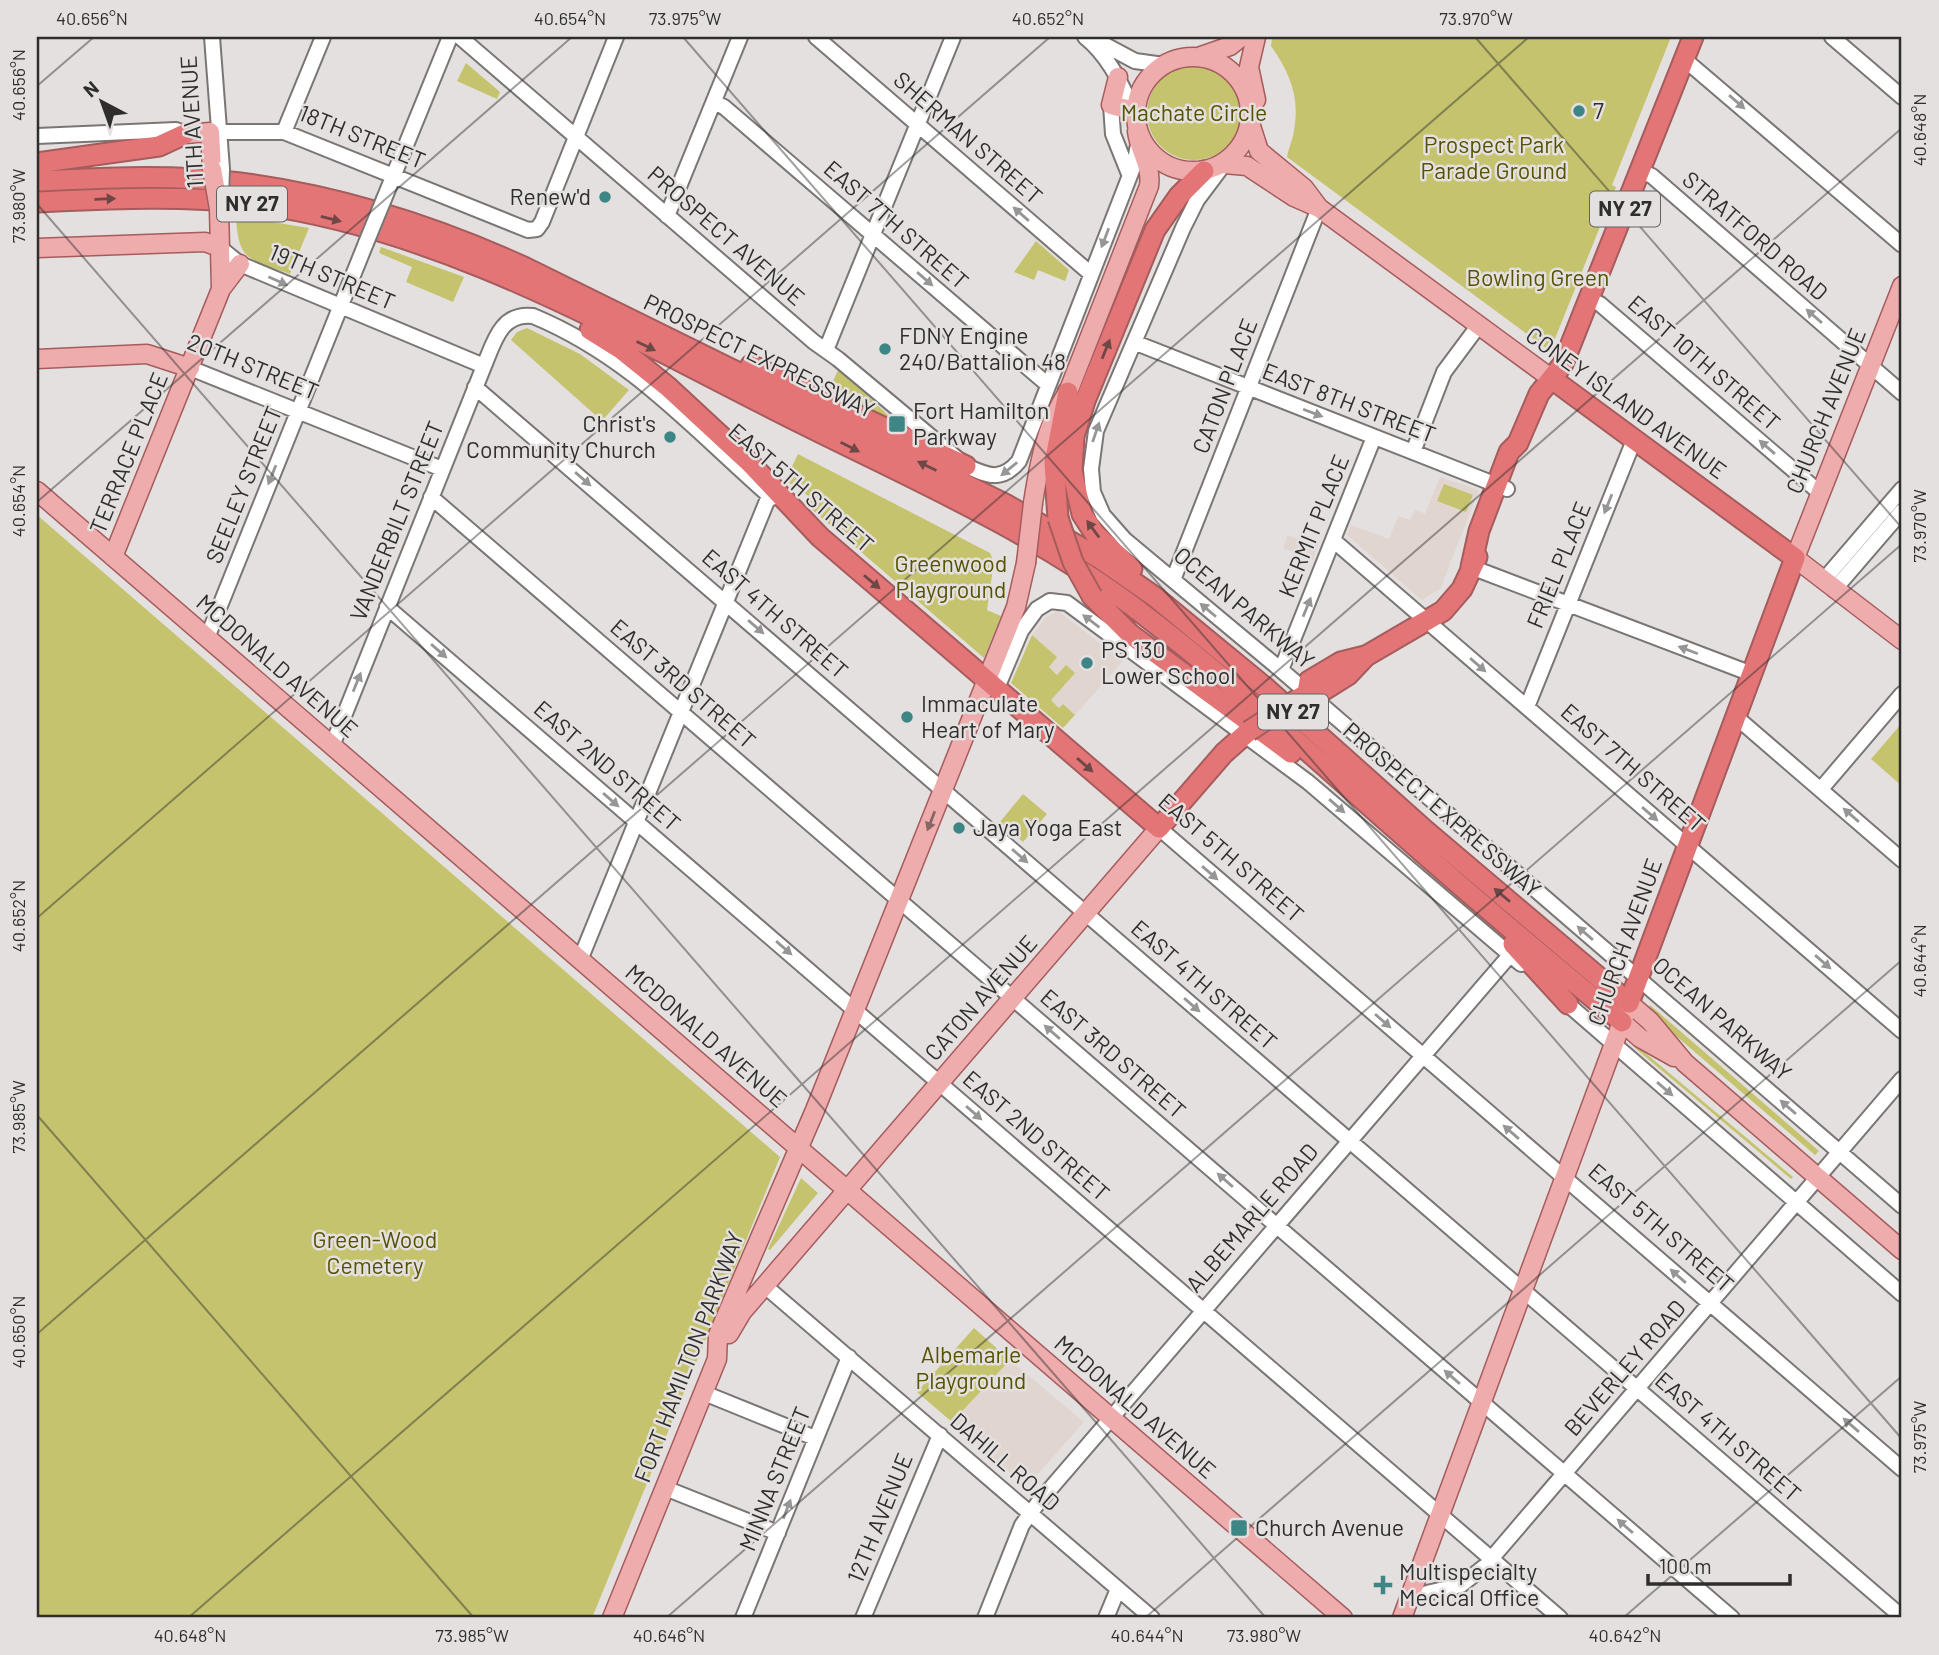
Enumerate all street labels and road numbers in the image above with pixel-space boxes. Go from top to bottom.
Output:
street label: 11TH AVENUE [174,55,208,189]
street label: SHERMAN STREET [889,65,1049,210]
street label: 18TH STREET [295,98,430,174]
street label: EAST 7TH STREET [819,154,975,295]
street label: PROSPECT AVENUE [642,159,811,311]
street label: STRATFORD ROAD [1677,165,1834,306]
road number: NY 27 [217,186,287,222]
road number: NY 27 [1590,192,1660,227]
street label: 19TH STREET [265,237,399,315]
street label: PROSPECT EXPRESSWAY [639,287,879,423]
street label: EAST 10TH STREET [1623,289,1786,436]
street label: CATON PLACE [1186,314,1263,457]
street label: CONEY ISLAND AVENUE [1521,320,1732,484]
street label: CHURCH AVENUE [1779,324,1871,497]
street label: 20TH STREET [184,327,323,405]
street label: EAST 8TH STREET [1259,356,1440,448]
street label: TERRACE PLACE [83,368,173,537]
street label: SEELEY STREET [199,402,287,567]
street label: VANDERBILT STREET [343,417,449,625]
street label: EAST 5TH STREET [723,417,880,558]
street label: KERMIT PLACE [1272,450,1354,601]
street label: FRIEL PLACE [1520,497,1596,632]
street label: OCEAN PARKWAY [1169,540,1321,674]
street label: EAST 4TH STREET [697,542,854,684]
street label: MCDONALD AVENUE [191,588,364,743]
street label: EAST 3RD STREET [605,613,762,754]
street label: EAST 2ND STREET [529,694,687,837]
road number: NY 27 [1258,694,1328,730]
street label: EAST 7TH STREET [1556,697,1712,838]
street label: PROSPECT EXPRESSWAY [1338,716,1547,903]
street label: EAST 5TH STREET [1153,787,1310,928]
street label: CHURCH AVENUE [1581,854,1667,1029]
street label: EAST 4TH STREET [1126,913,1283,1055]
street label: CATON AVENUE [918,929,1042,1066]
street label: OCEAN PARKWAY [1647,950,1798,1086]
street label: MCDONALD AVENUE [620,958,793,1113]
street label: EAST 3RD STREET [1035,983,1192,1124]
street label: EAST 2ND STREET [958,1064,1116,1207]
street label: ALBEMARLE ROAD [1179,1137,1323,1297]
street label: EAST 5TH STREET [1583,1157,1740,1298]
street label: FORT HAMILTON PARKWAY [627,1227,749,1486]
street label: BEVERLEY ROAD [1558,1294,1691,1441]
street label: MCDONALD AVENUE [1049,1329,1222,1484]
street label: EAST 4TH STREET [1650,1365,1807,1507]
street label: MINNA STREET [732,1403,816,1555]
street label: DAHILL ROAD [945,1406,1066,1516]
street label: 12TH AVENUE [840,1449,918,1587]

